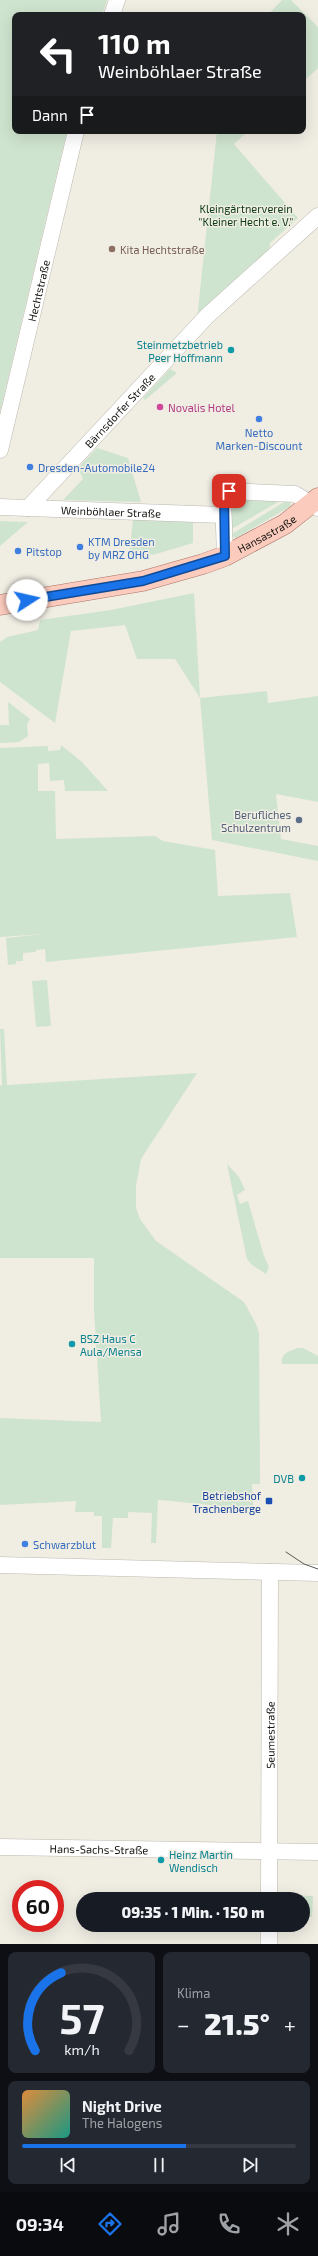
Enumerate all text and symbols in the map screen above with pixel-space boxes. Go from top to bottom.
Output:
text: 110 m [98,26,171,60]
icon: left [32,28,84,80]
text: Weinböhlaer Straße [98,60,262,82]
icon: arrive [76,104,98,126]
text: Dann [32,106,68,124]
park label: Kleingärtnerverein "Kleiner Hecht e. V." [199,202,294,228]
place label: Kita Hechtstraße [120,243,205,256]
marker: Kita Hechtstraße [107,244,117,254]
street label: Hechtstraße [24,258,52,323]
place label: Steinmetzbetrieb Peer Hoffmann [137,338,223,364]
marker: Steinmetzbetrieb Peer Hoffmann [226,345,236,355]
street label: Bärnsdorfer Straße [82,370,157,450]
place label: Novalis Hotel [168,401,235,414]
marker: Novalis Hotel [155,402,165,412]
marker: Netto Marken-Discount [254,414,264,424]
place label: Netto Marken-Discount [216,426,302,452]
place label: Dresden-Automobile24 [38,461,155,474]
marker: Dresden-Automobile24 [25,462,35,472]
pin [212,474,246,508]
icon: arrive [218,480,240,502]
street label: Weinböhlaer Straße [61,503,161,519]
street label: Hansastraße [235,512,298,555]
place label: KTM Dresden by MRZ OHG [88,535,155,561]
marker: KTM Dresden by MRZ OHG [75,542,85,552]
place label: Pitstop [26,545,62,558]
marker: Pitstop [13,546,23,556]
position arrow [6,579,48,621]
place label: Berufliches Schulzentrum [221,808,291,834]
marker: Berufliches Schulzentrum [294,815,304,825]
place label: BSZ Haus C Aula/Mensa [80,1332,142,1358]
marker: BSZ Haus C Aula/Mensa [67,1339,77,1349]
place label: DVB [273,1472,294,1485]
marker: DVB [297,1473,307,1483]
place label: Betriebshof Trachenberge [193,1489,262,1515]
marker: Betriebshof Trachenberge [264,1496,274,1506]
place label: Schwarzblut [33,1538,96,1551]
marker: Schwarzblut [20,1539,30,1549]
street label: Seumestraße [263,1701,276,1769]
street label: Hans-Sachs-Straße [50,1841,149,1856]
place label: Heinz Martin Wendisch [169,1848,233,1874]
marker: Heinz Martin Wendisch [156,1855,166,1865]
speed limit sign: 60 [12,1880,64,1932]
text: 09:35 · 1 Min. · 150 m [122,1903,264,1921]
text: Klima [177,1985,210,2001]
text: 57 [59,1991,104,2041]
text: 21.5° [204,2005,270,2041]
text: − [177,2011,190,2037]
text: + [284,2011,296,2037]
text: km/h [64,2040,99,2057]
text: Night Drive [82,2097,162,2115]
text: The Halogens [82,2115,162,2131]
icon: previous [57,2154,79,2176]
icon: pause [148,2154,170,2176]
icon: next [239,2154,261,2176]
icon: directions [96,2210,124,2238]
icon: music [155,2210,183,2238]
icon: phone [215,2210,243,2238]
icon: climate [274,2210,302,2238]
text: 09:34 [16,2213,64,2235]

